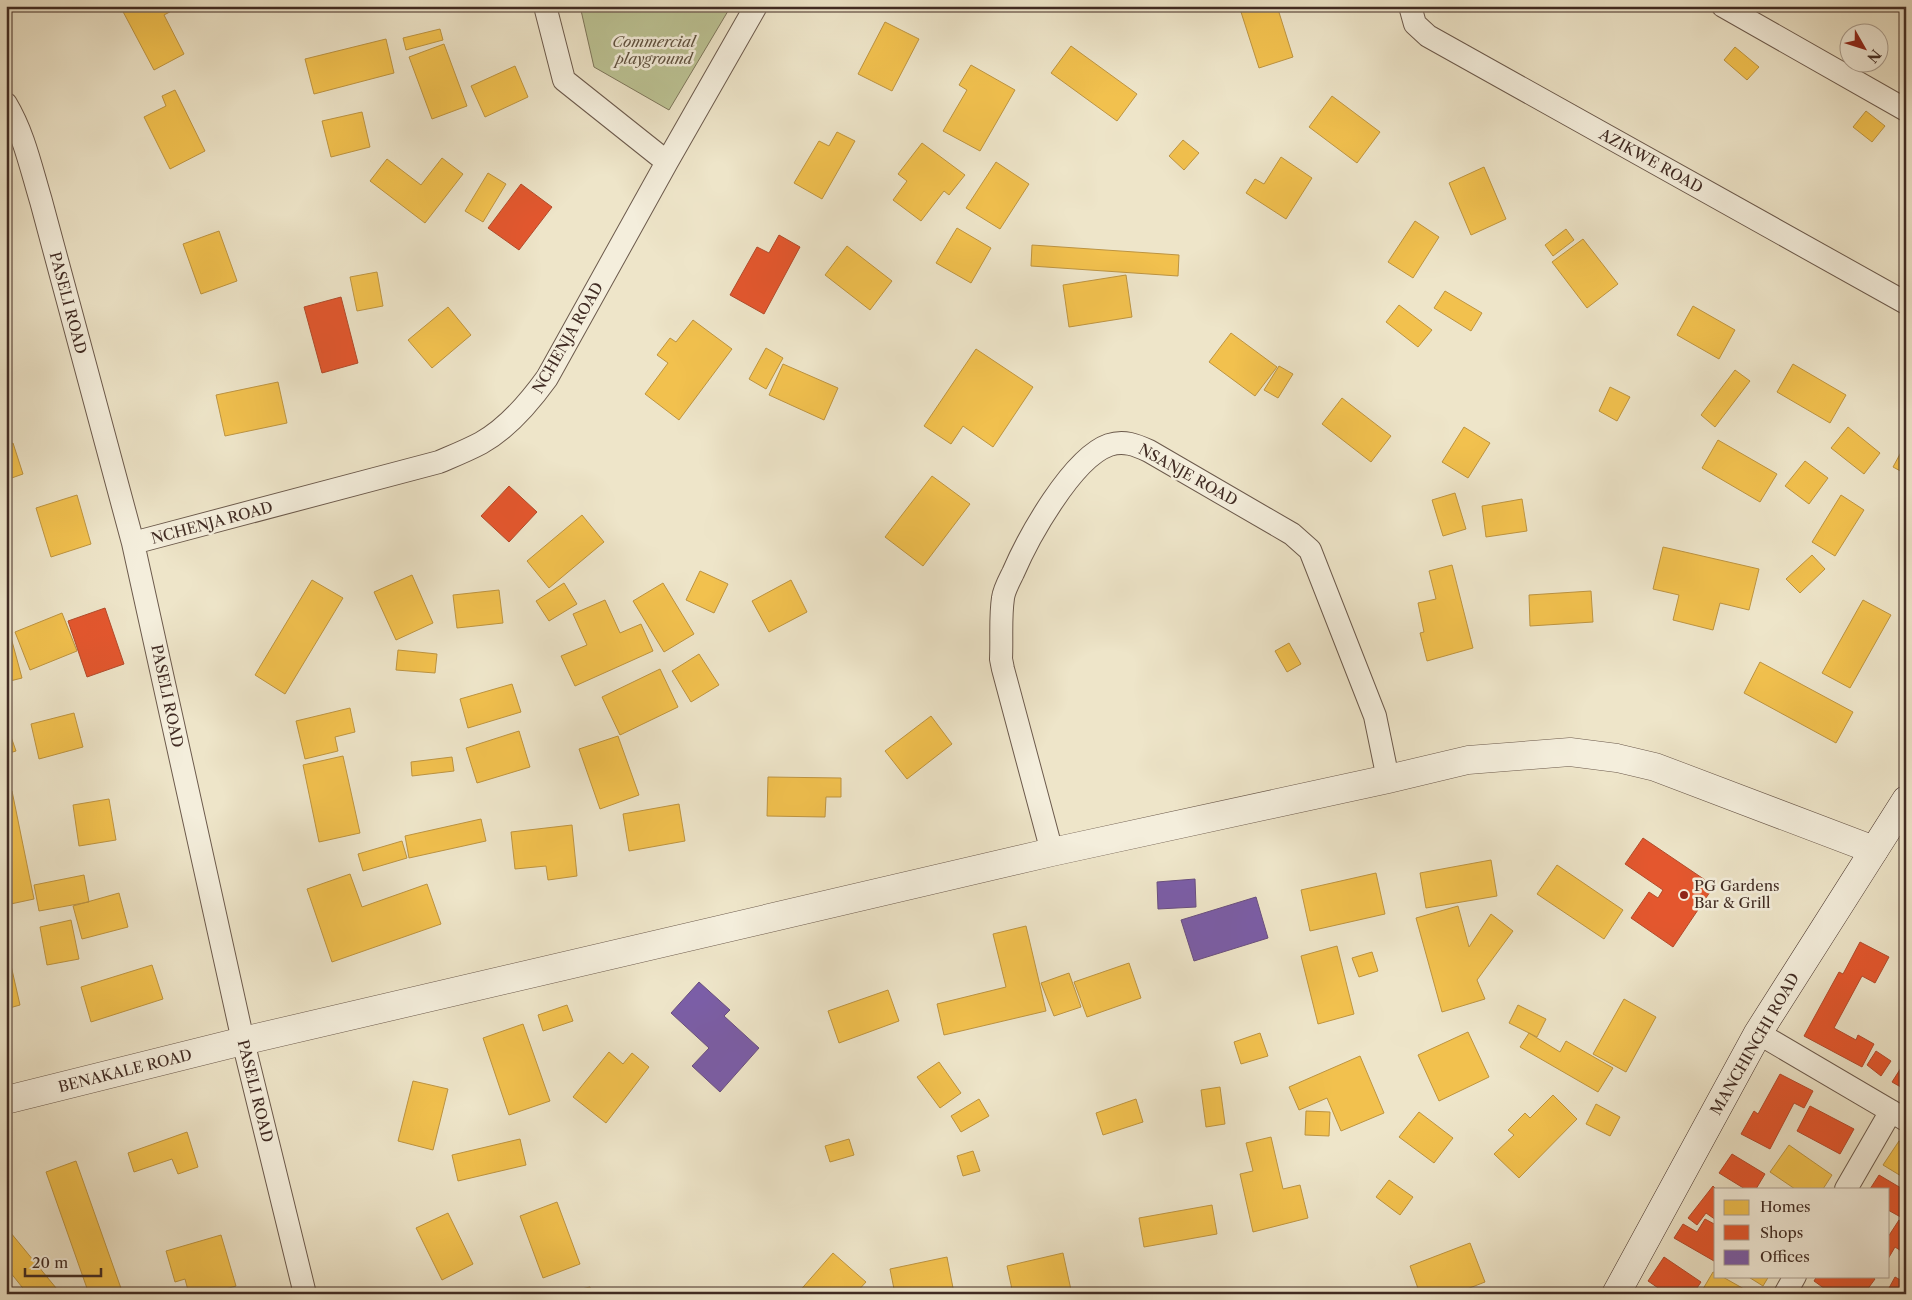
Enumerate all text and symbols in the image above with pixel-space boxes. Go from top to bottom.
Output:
north arrow [1840,22,1890,72]
park label: Commercial playground [612,32,698,68]
text: N [1863,46,1885,67]
street label: AZIKWE ROAD [1595,124,1706,197]
street label: PASELI ROAD [46,250,91,356]
street label: NCHENJA ROAD [528,279,607,397]
street label: NSANJE ROAD [1135,439,1241,510]
street label: NCHENJA ROAD [149,497,275,548]
street label: PASELI ROAD [147,643,188,749]
place label: PG Gardens Bar & Grill [1694,876,1780,912]
marker: PG Gardens Bar & Grill [1678,889,1690,901]
street label: MANCHINCHI ROAD [1706,969,1803,1118]
street label: PASELI ROAD [234,1038,277,1144]
street label: BENAKALE ROAD [56,1045,194,1096]
legend [1714,1188,1890,1278]
text: Homes [1760,1197,1811,1216]
text: Shops [1760,1223,1803,1242]
scale bar [25,1245,101,1277]
text: Offices [1760,1247,1810,1266]
text: 20 m [32,1253,68,1272]

